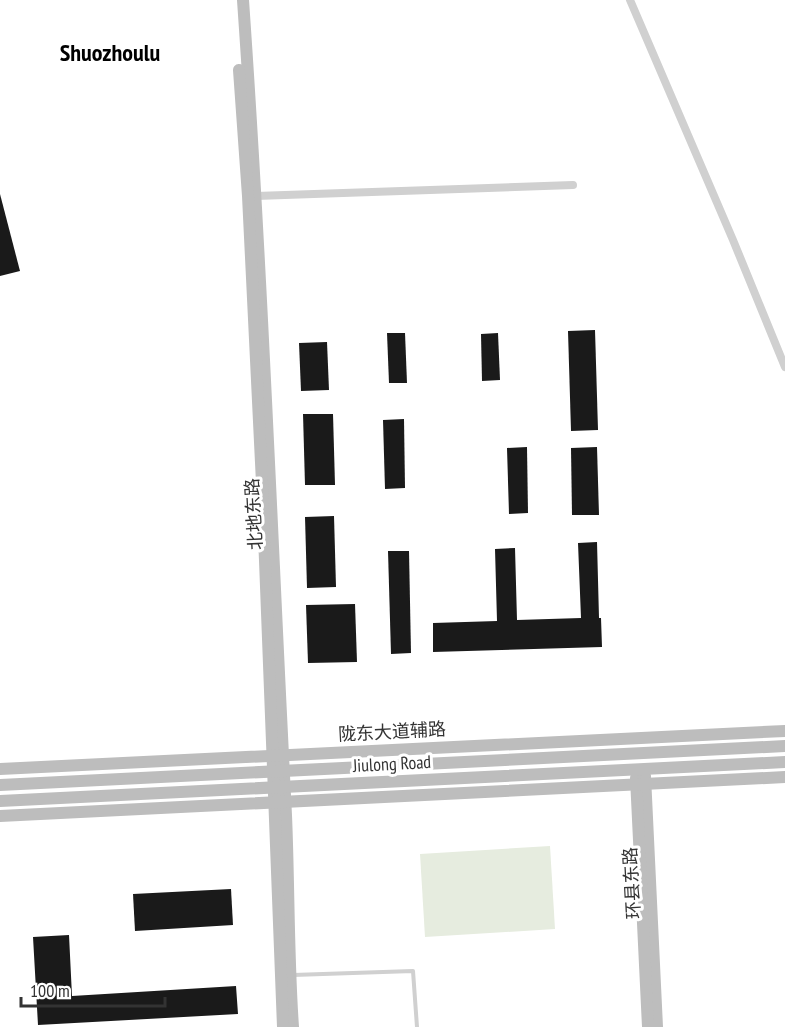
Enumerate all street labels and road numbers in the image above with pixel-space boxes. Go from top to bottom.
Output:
street label: 北地东路 [240,477,267,551]
street label: 陇东大道辅路 [337,717,447,746]
street label: Jiulong Road [351,750,432,777]
street label: 环县东路 [618,846,645,920]

